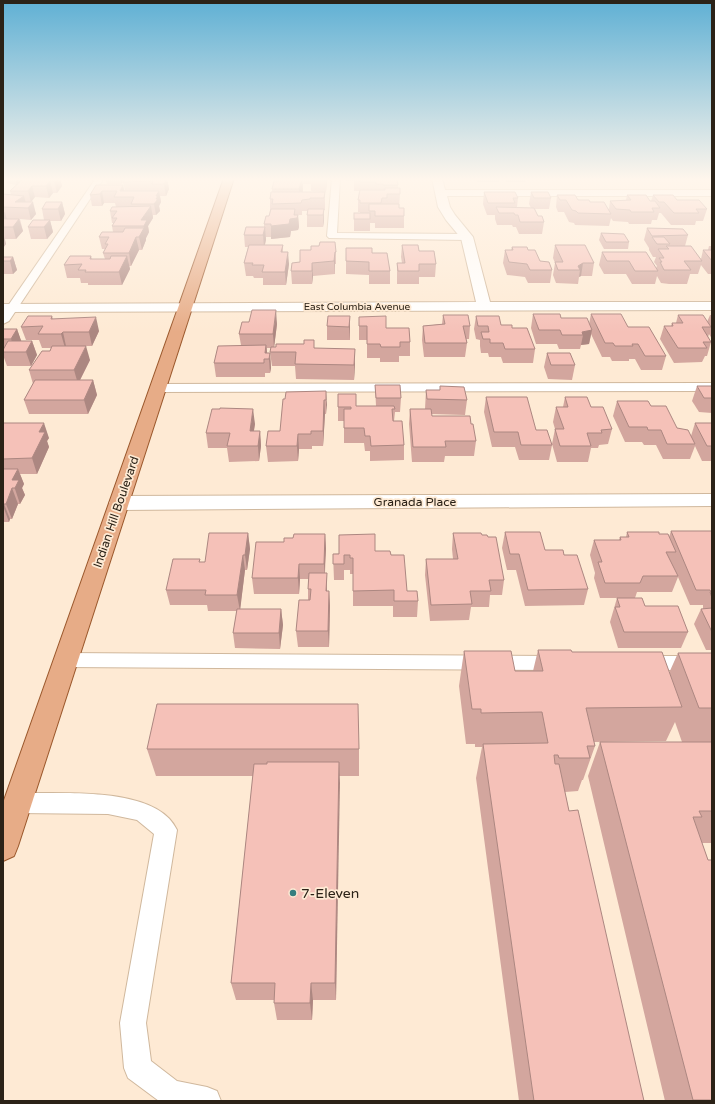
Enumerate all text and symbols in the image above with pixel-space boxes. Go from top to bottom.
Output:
street label: East Columbia Avenue [304,301,411,313]
street label: Indian Hill Boulevard [90,454,142,570]
street label: Granada Place [374,495,457,509]
place label: 7-Eleven [301,885,359,902]
marker: 7-Eleven [288,888,298,898]

